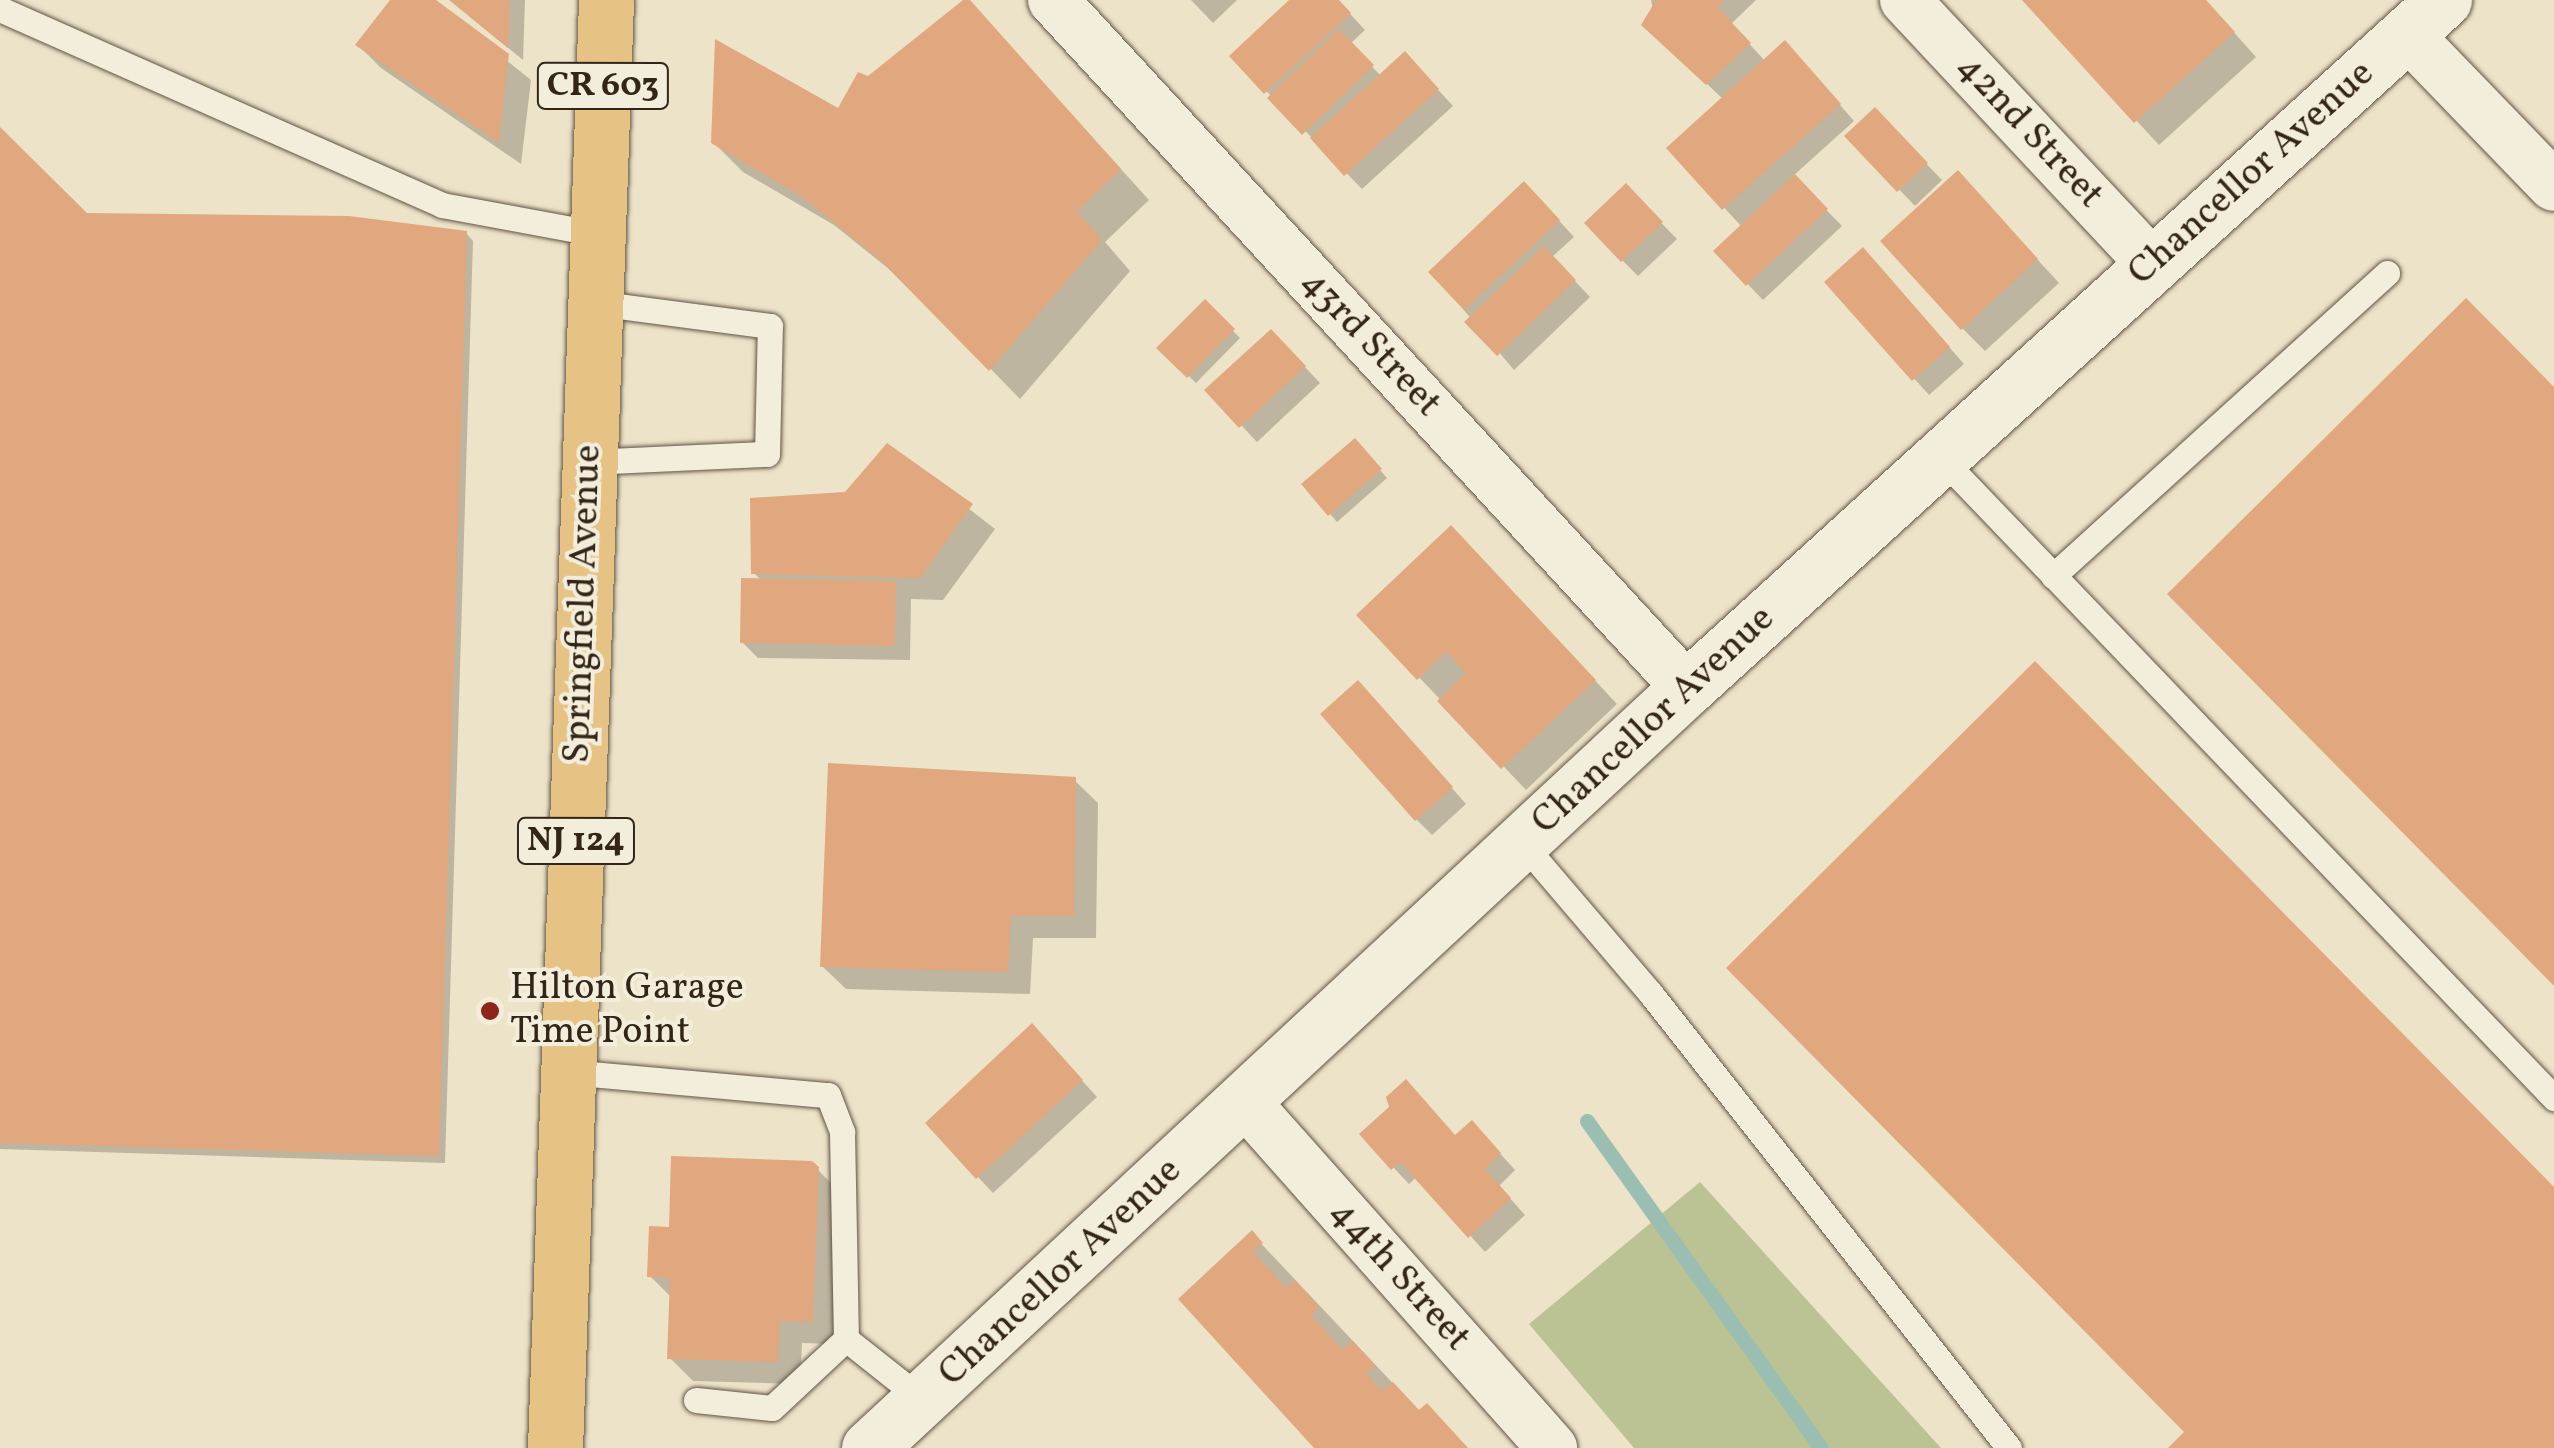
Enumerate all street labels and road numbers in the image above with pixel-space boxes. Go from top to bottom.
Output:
street label: 42nd Street [1946,45,2112,219]
street label: Chancellor Avenue [2120,52,2384,296]
road number: CR 603 [536,56,670,116]
street label: 43rd Street [1290,261,1450,427]
street label: Springfield Avenue [556,444,612,764]
street label: Chancellor Avenue [1523,597,1785,845]
road number: NJ 124 [516,811,636,871]
street label: Chancellor Avenue [930,1149,1192,1397]
street label: 44th Street [1319,1191,1479,1361]

